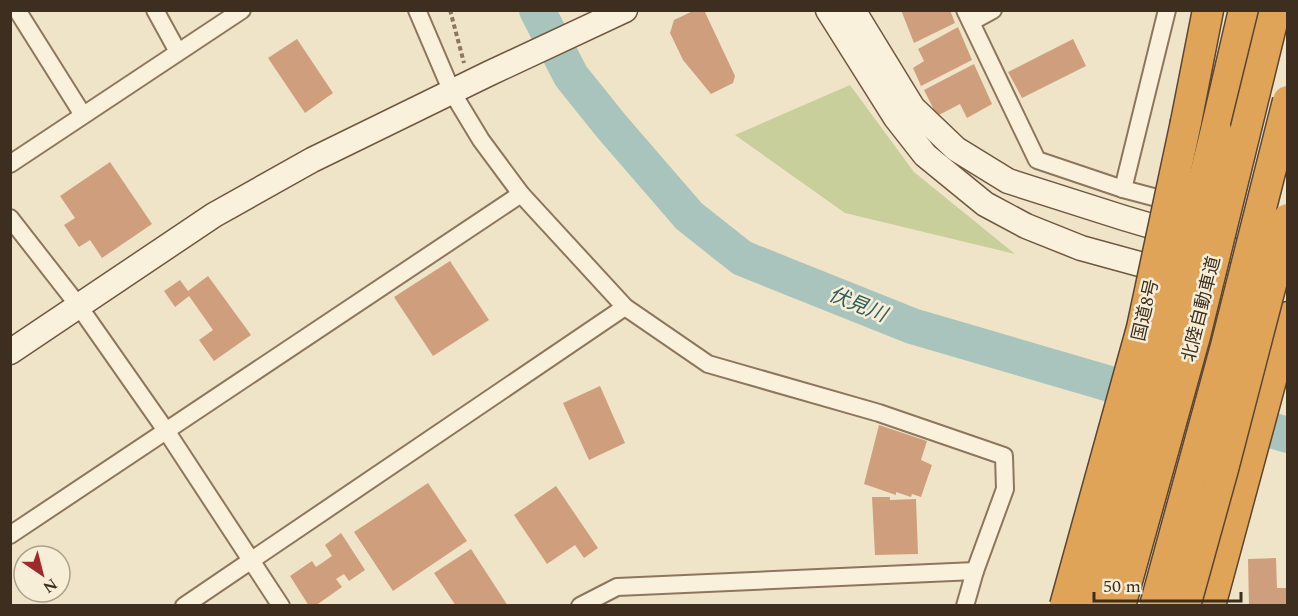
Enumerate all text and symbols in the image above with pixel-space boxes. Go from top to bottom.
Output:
street label: 北陸自動車道 [1175,253,1228,365]
street label: 国道8号 [1125,276,1166,344]
water label: 伏見川 [824,280,893,331]
north arrow [12,544,72,604]
scale bar [1094,565,1241,603]
text: N [38,572,62,599]
text: 50 m [1103,573,1141,600]

